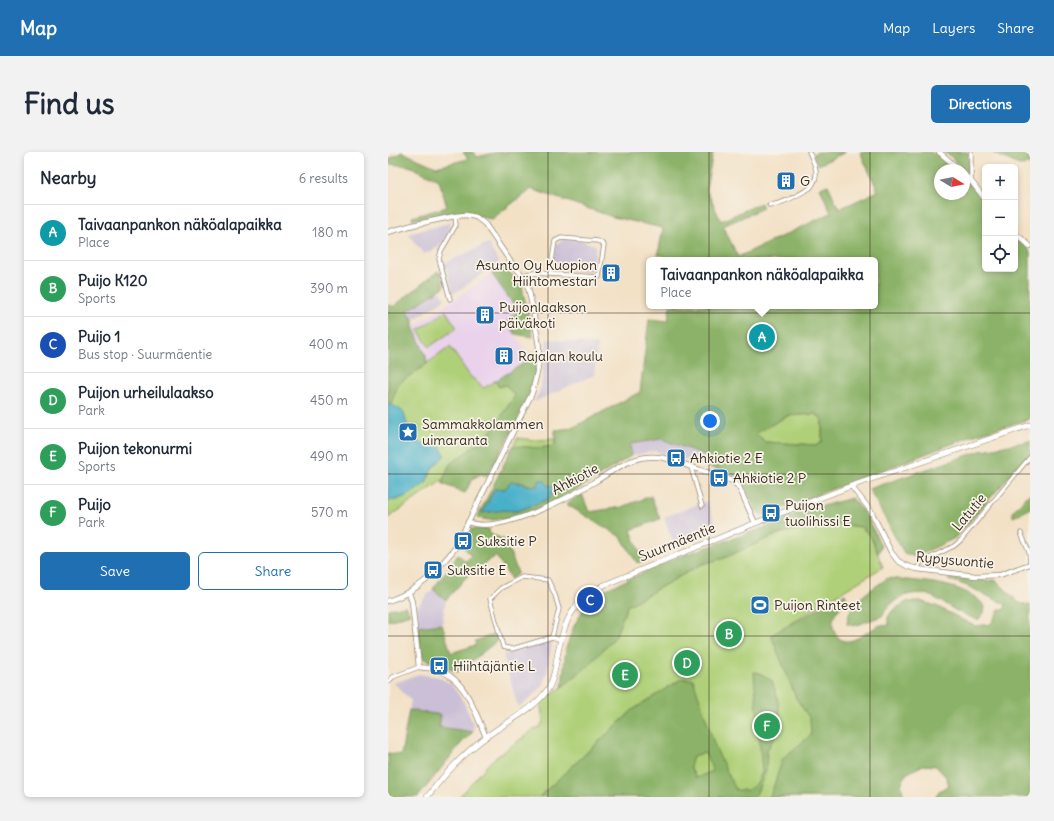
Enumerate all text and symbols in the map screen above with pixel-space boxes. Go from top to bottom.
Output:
text: Map [20,16,57,40]
text: Map [883,19,910,37]
text: Layers [932,19,975,37]
text: Share [997,19,1034,37]
button: Directions [931,85,1030,123]
text: Find us [24,86,115,122]
north arrow [934,164,970,200]
map controls [982,164,1018,272]
button: + [982,164,1018,200]
text: Nearby [40,167,96,189]
text: 6 results [299,170,348,187]
building icon: G [775,170,797,192]
place label: G [800,172,810,190]
button: − [982,200,1018,236]
text: Taivaanpankon näköalapaikka [78,215,282,234]
text: A [49,224,57,241]
text: 180 m [312,224,348,241]
text: Place [78,234,109,251]
button: locate [982,236,1018,272]
place label: Asunto Oy Kuopion Hiihtomestari [476,256,597,290]
popup [646,257,878,309]
building icon: Asunto Oy Kuopion Hiihtomestari [600,262,622,284]
text: Taivaanpankon näköalapaikka [660,265,864,284]
text: Puijo K120 [78,271,148,290]
text: B [49,280,57,297]
text: 390 m [310,280,348,297]
text: Place [660,284,692,301]
text: Sports [78,290,116,307]
place label: Puijonlaakson päiväkoti [499,298,586,332]
building icon: Puijonlaakson päiväkoti [474,304,496,326]
pin: A [749,322,775,352]
text: Puijo 1 [78,327,120,346]
text: C [49,336,57,353]
text: 400 m [309,336,348,353]
building icon: Rajalan koulu [493,345,515,367]
text: Bus stop · Suurmäentie [78,346,212,363]
place label: Rajalan koulu [518,347,603,365]
text: Puijon urheilulaakso [78,383,214,402]
text: D [48,392,58,409]
text: 450 m [310,392,348,409]
text: Park [78,402,105,419]
your location [700,411,720,431]
place label: Sammakkolammen uimaranta [422,415,544,449]
place icon: Sammakkolammen uimaranta [397,421,419,443]
text: Puijon tekonurmi [78,439,192,458]
bus stop icon: Ahkiotie 2 E [665,447,687,469]
text: E [49,448,57,465]
text: 490 m [310,448,348,465]
place label: Ahkiotie 2 E [690,449,763,467]
text: Sports [78,458,116,475]
street label: Ahkiotie [548,459,602,499]
bus stop icon: Ahkiotie 2 P [708,467,730,489]
place label: Ahkiotie 2 P [733,469,806,487]
street label: Latutie [948,489,990,535]
text: Puijo [78,495,111,514]
place label: Puijon tuolihissi E [785,496,851,530]
bus stop icon: Puijon tuolihissi E [760,502,782,524]
text: F [49,504,57,521]
text: 570 m [311,504,348,521]
text: Park [78,514,105,531]
street label: Suurmäentie [636,519,718,565]
bus stop icon: Suksitie P [452,530,474,552]
place label: Suksitie P [477,532,537,550]
street label: Rypysuontie [915,548,995,572]
button: Save [40,552,190,590]
button: Share [198,552,348,590]
bus stop icon: Suksitie E [422,559,444,581]
place label: Suksitie E [447,561,507,579]
pin: C [577,585,603,615]
sports icon: Puijon Rinteet [749,594,771,616]
place label: Puijon Rinteet [774,596,861,614]
pin: B [716,619,742,649]
pin: D [674,648,700,678]
bus stop icon: Hiihtäjäntie L [428,655,450,677]
place label: Hiihtäjäntie L [453,657,536,675]
pin: E [612,660,638,690]
pin: F [754,711,780,741]

